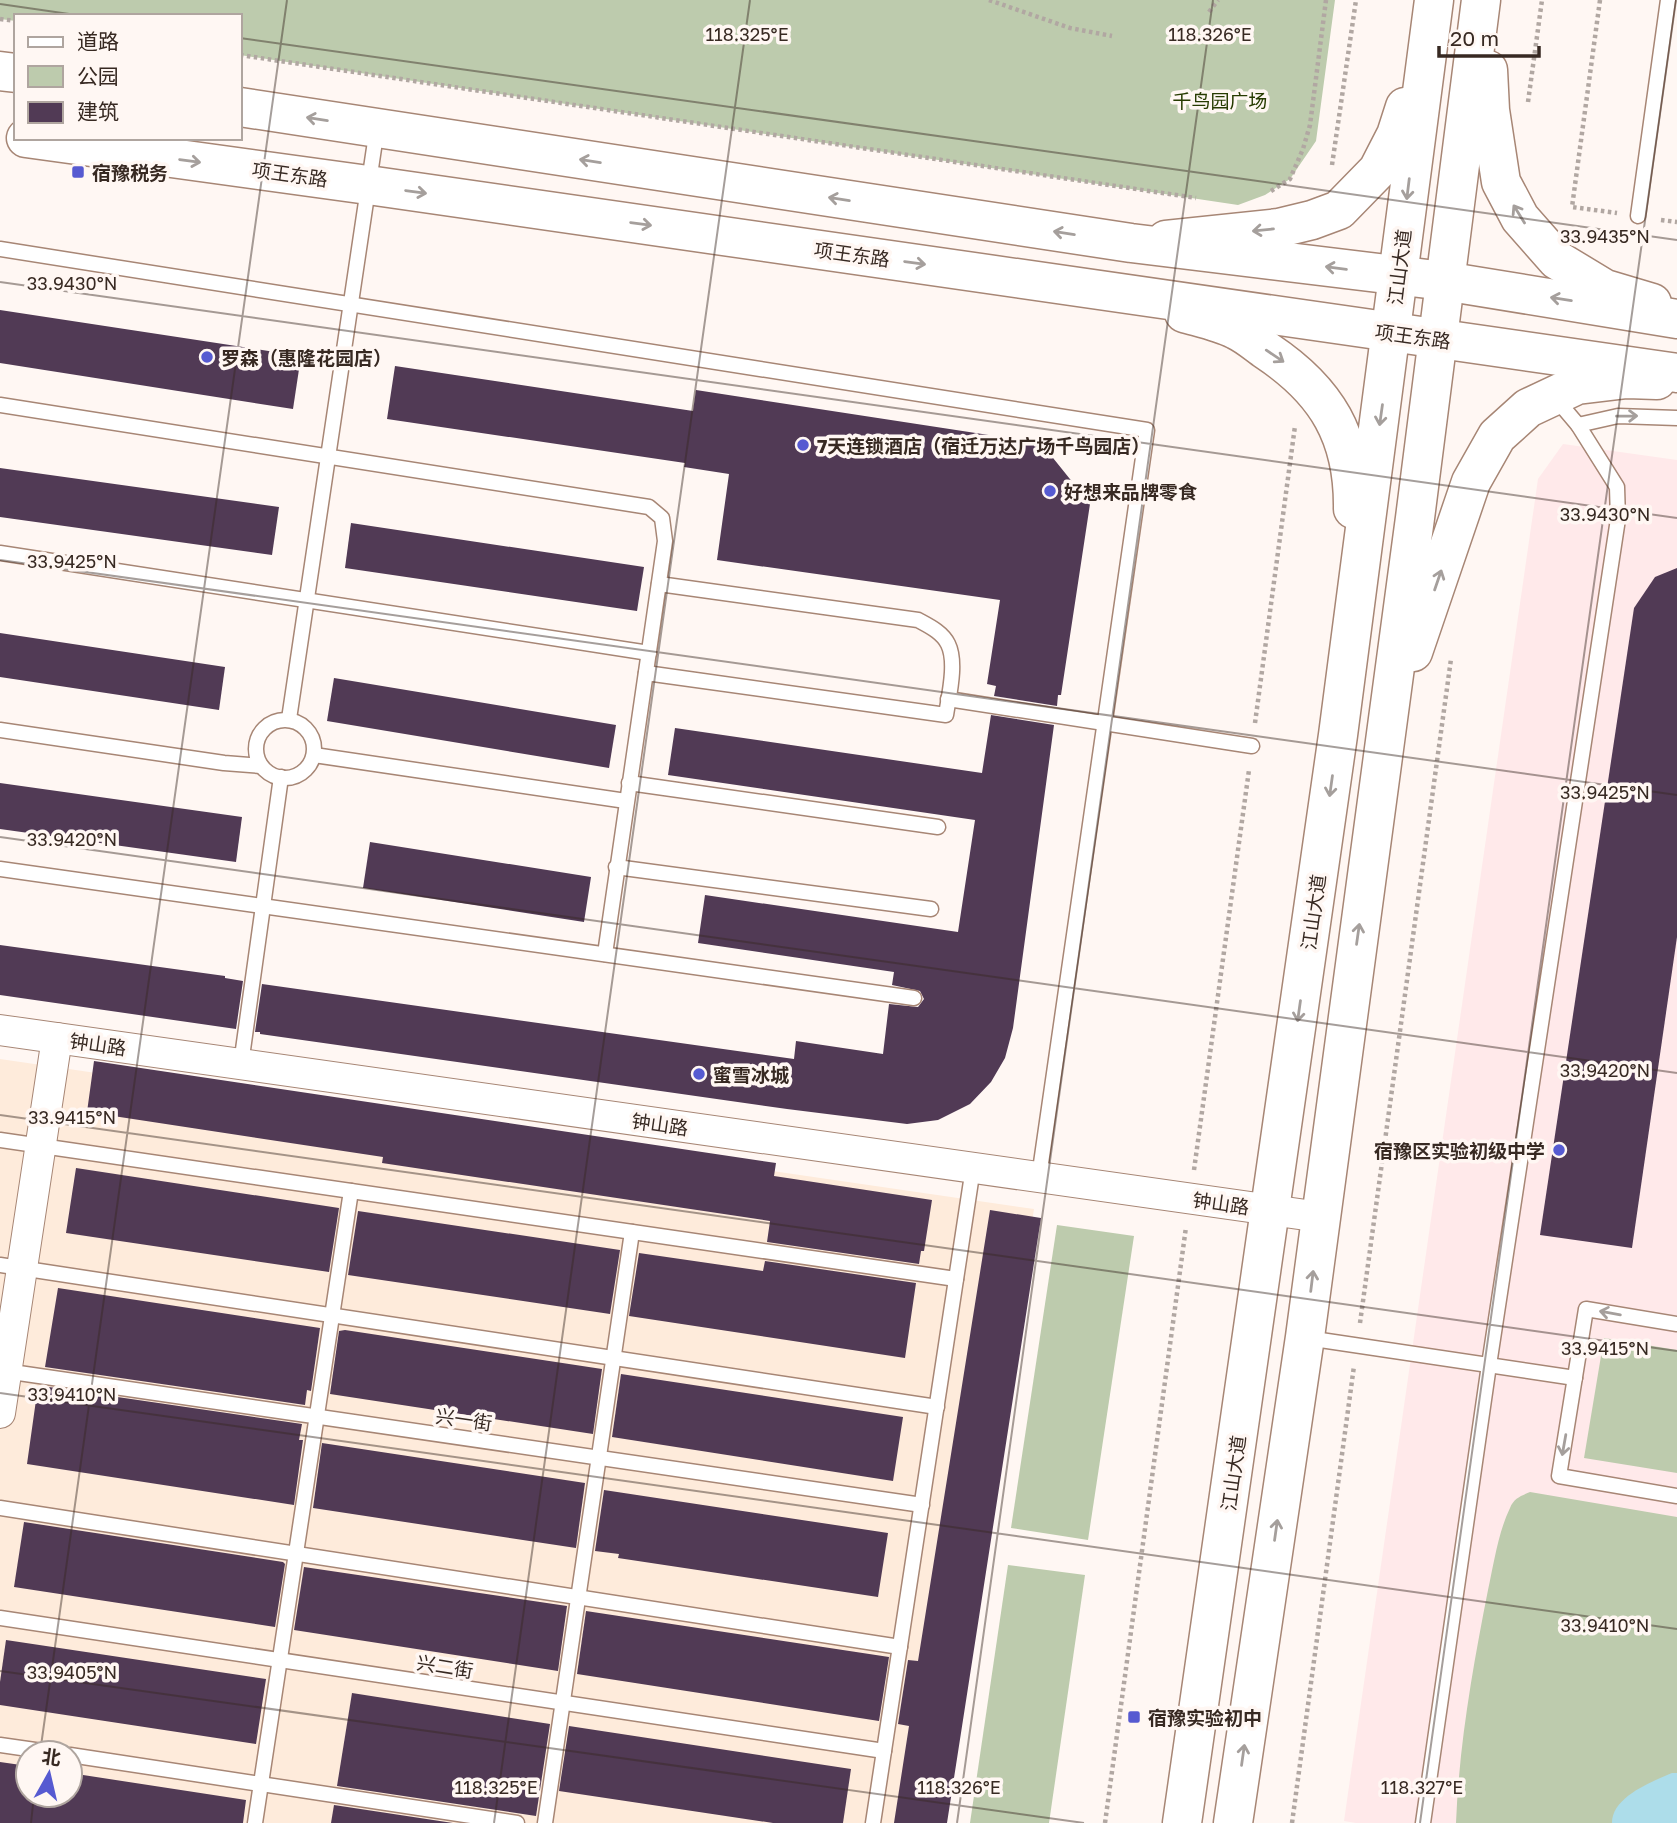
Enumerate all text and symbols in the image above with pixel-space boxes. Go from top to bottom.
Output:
legend [14,14,242,140]
scale bar [1439,14,1539,58]
text: 118.325°E [705,23,789,45]
text: 118.326°E [1168,23,1252,45]
text: 20 m [1450,25,1499,51]
text: 道路 [77,28,119,54]
text: 公园 [77,63,119,89]
park label: 千鸟园广场 [1172,89,1268,112]
text: 建筑 [77,98,119,124]
one-way arrow [306,112,328,125]
one-way arrow [179,154,201,167]
one-way arrow [579,154,602,167]
street label: 项王东路 [251,157,329,191]
place label: 宿豫税务 [92,161,168,184]
marker: 宿豫税务 [70,164,86,180]
one-way arrow [1402,177,1415,200]
one-way arrow [404,185,427,198]
one-way arrow [828,192,851,205]
one-way arrow [1512,205,1526,225]
one-way arrow [629,218,652,231]
one-way arrow [1253,224,1275,237]
text: 33.9435°N [1560,225,1650,247]
one-way arrow [1053,226,1076,239]
street label: 江山大道 [1383,228,1415,306]
street label: 项王东路 [813,237,891,271]
one-way arrow [903,257,926,270]
one-way arrow [1325,261,1348,274]
text: 33.9430°N [27,272,117,294]
one-way arrow [1551,292,1573,305]
street label: 项王东路 [1374,319,1452,353]
place label: 罗森（惠隆花园店） [221,346,392,369]
one-way arrow [1265,348,1284,363]
marker: 罗森（惠隆花园店） [199,349,215,365]
one-way arrow [1374,403,1387,426]
one-way arrow [1615,410,1638,423]
place label: 7天连锁酒店（宿迁万达广场千鸟园店） [817,434,1150,457]
marker: 7天连锁酒店（宿迁万达广场千鸟园店） [795,437,811,453]
place label: 好想来品牌零食 [1064,480,1198,503]
marker: 好想来品牌零食 [1042,483,1058,499]
text: 33.9430°N [1560,503,1650,525]
text: 33.9425°N [27,550,117,572]
one-way arrow [1433,569,1445,591]
one-way arrow [1324,774,1337,797]
text: 33.9425°N [1560,781,1650,803]
text: 33.9420°N [27,828,117,850]
street label: 江山大道 [1296,873,1330,951]
one-way arrow [1351,923,1364,946]
one-way arrow [1292,999,1305,1022]
street label: 钟山路 [68,1029,128,1059]
text: 33.9420°N [1560,1059,1650,1081]
place label: 蜜雪冰城 [713,1063,789,1086]
marker: 蜜雪冰城 [691,1066,707,1082]
text: 33.9415°N [28,1106,116,1128]
street label: 钟山路 [630,1109,690,1139]
place label: 宿豫区实验初级中学 [1374,1139,1545,1162]
marker: 宿豫区实验初级中学 [1551,1142,1567,1158]
street label: 钟山路 [1191,1188,1251,1218]
one-way arrow [1305,1270,1318,1293]
one-way arrow [1599,1306,1622,1319]
text: 33.9415°N [1561,1337,1649,1359]
text: 33.9410°N [28,1383,116,1405]
street label: 兴一街 [434,1404,494,1434]
one-way arrow [1557,1433,1570,1456]
street label: 江山大道 [1216,1434,1250,1512]
one-way arrow [1270,1520,1283,1542]
text: 33.9410°N [1561,1614,1649,1636]
street label: 兴二街 [415,1650,475,1682]
text: 33.9405°N [27,1661,117,1683]
place label: 宿豫实验初中 [1148,1706,1262,1729]
marker: 宿豫实验初中 [1126,1709,1142,1725]
north arrow [14,1739,84,1809]
text: 北 [40,1744,62,1769]
one-way arrow [1237,1745,1250,1767]
text: 118.325°E [454,1776,538,1798]
text: 118.326°E [917,1776,1001,1798]
text: 118.327°E [1381,1776,1463,1798]

